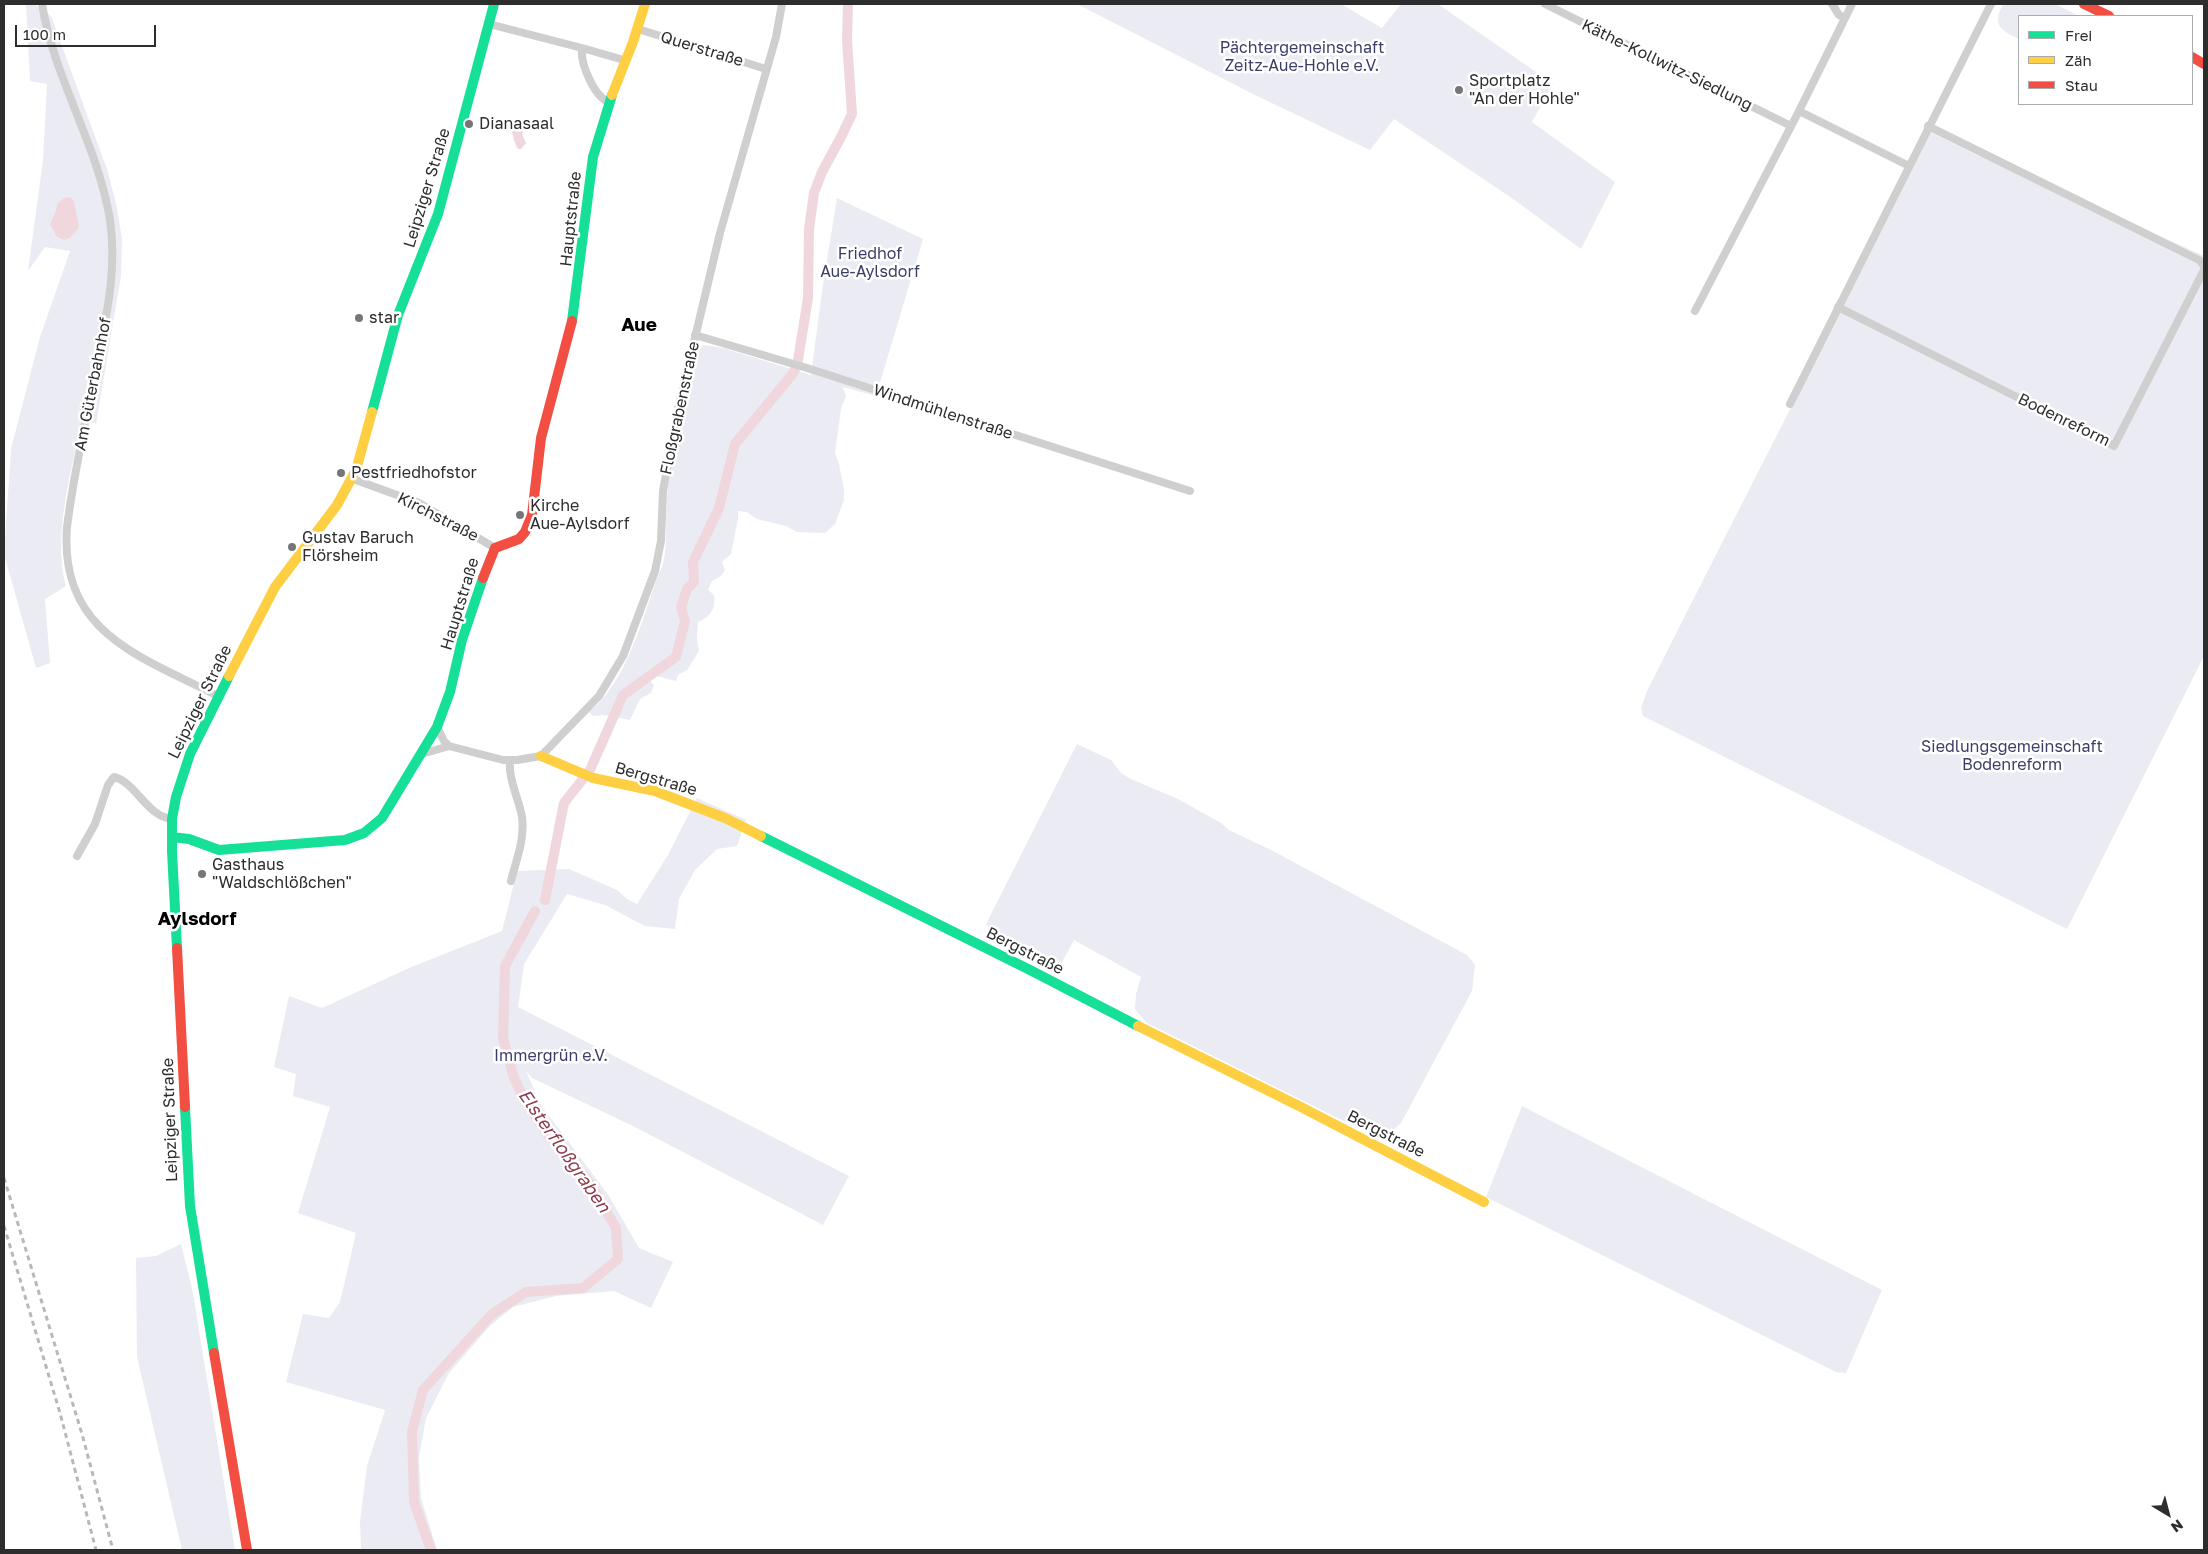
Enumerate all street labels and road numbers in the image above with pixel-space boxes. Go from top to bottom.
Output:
street label: Käthe-Kollwitz-Siedlung [1578,15,1756,115]
street label: Querstraße [658,27,746,71]
street label: Leipziger Straße [400,126,454,250]
street label: Hauptstraße [556,170,586,268]
street label: Am Güterbahnhof [71,316,115,452]
street label: Floßgrabenstraße [656,340,704,476]
street label: Windmühlenstraße [871,380,1015,444]
street label: Bodenreform [2015,389,2113,451]
street label: Kirchstraße [394,488,482,546]
street label: Hauptstraße [437,555,483,653]
street label: Leipziger Straße [164,642,236,762]
street label: Bergstraße [613,758,699,800]
street label: Bergstraße [983,923,1067,979]
street label: Leipziger Straße [158,1058,182,1182]
street label: Bergstraße [1344,1106,1428,1162]

